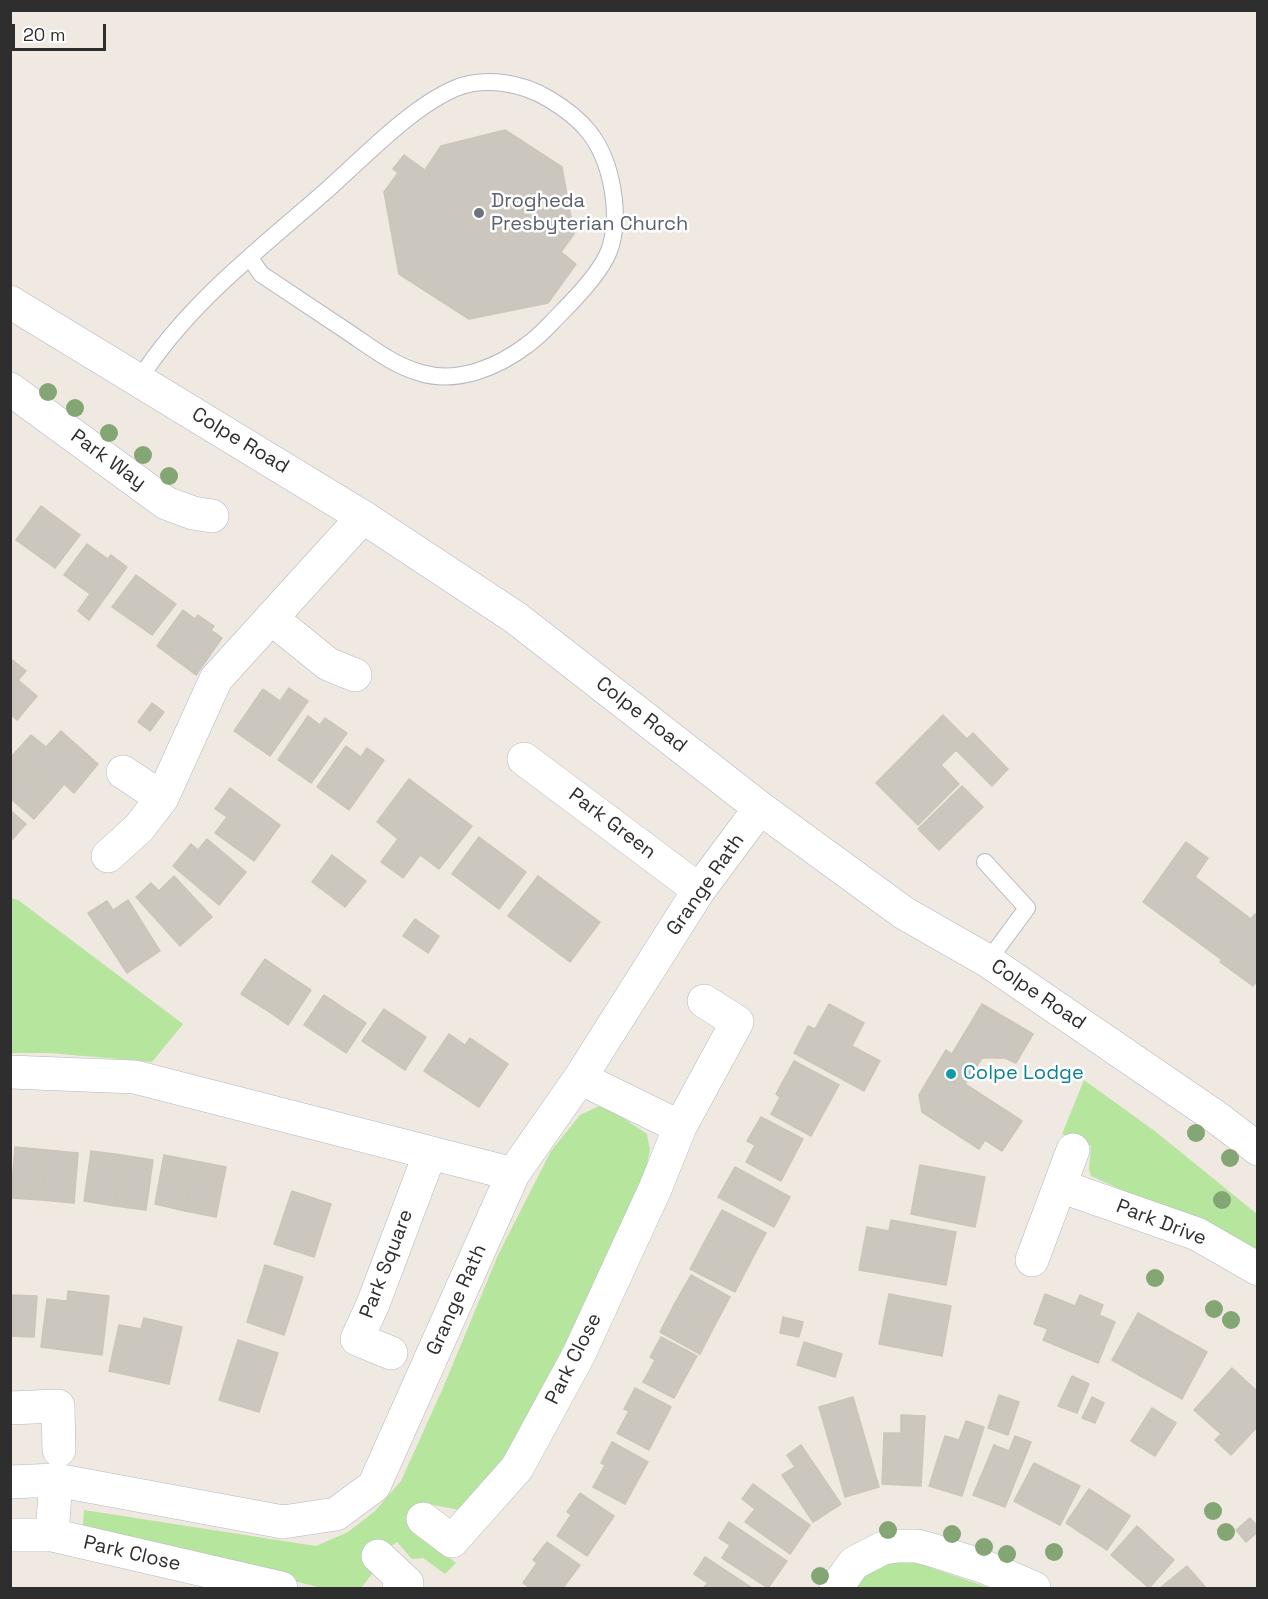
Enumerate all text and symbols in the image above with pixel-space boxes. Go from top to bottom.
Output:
scale bar [15,12,110,50]
text: 20 m [23,23,66,46]
place label: Drogheda Presbyterian Church [491,190,688,237]
marker: Drogheda Presbyterian Church [472,206,486,220]
street label: Colpe Road [187,403,293,479]
street label: Park Way [66,425,150,495]
street label: Colpe Road [591,672,691,758]
street label: Park Green [564,783,660,865]
street label: Grange Rath [662,829,750,941]
street label: Colpe Road [986,955,1090,1035]
place label: Colpe Lodge [963,1062,1084,1086]
marker: Colpe Lodge [944,1067,958,1081]
street label: Park Drive [1113,1195,1209,1251]
street label: Park Square [355,1206,419,1322]
street label: Grange Rath [422,1241,492,1359]
street label: Park Close [541,1309,607,1409]
street label: Park Close [81,1531,183,1577]

